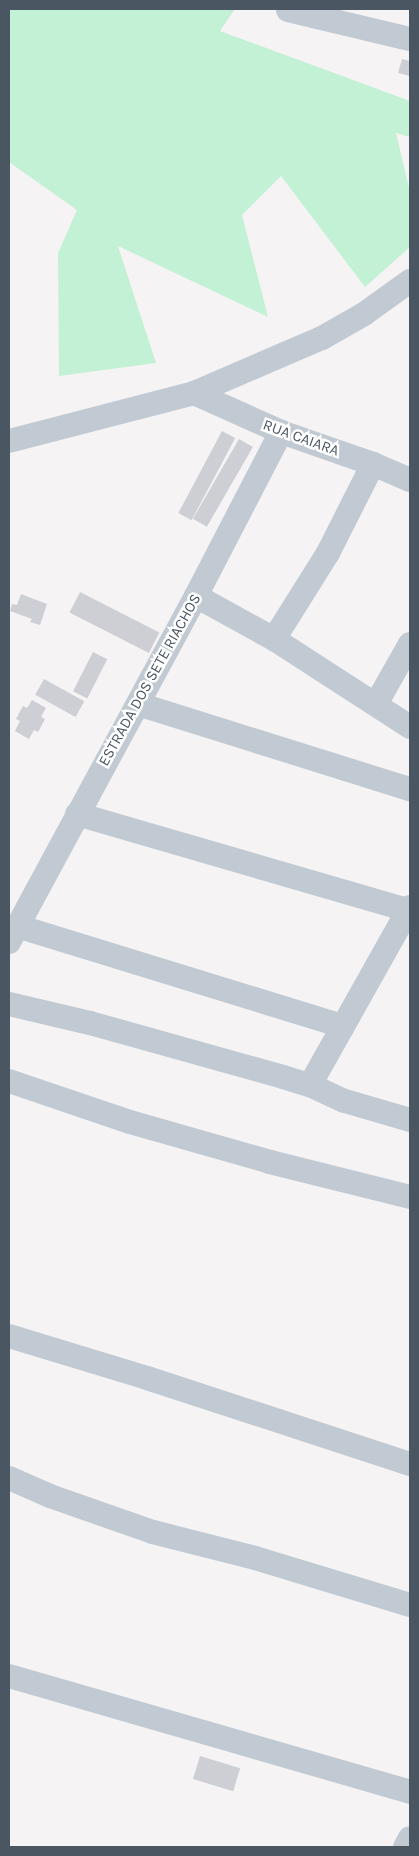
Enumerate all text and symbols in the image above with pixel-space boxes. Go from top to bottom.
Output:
street label: RUA CAIARA [261,416,341,460]
street label: ESTRADA DOS SETE RIACHOS [95,591,205,769]

